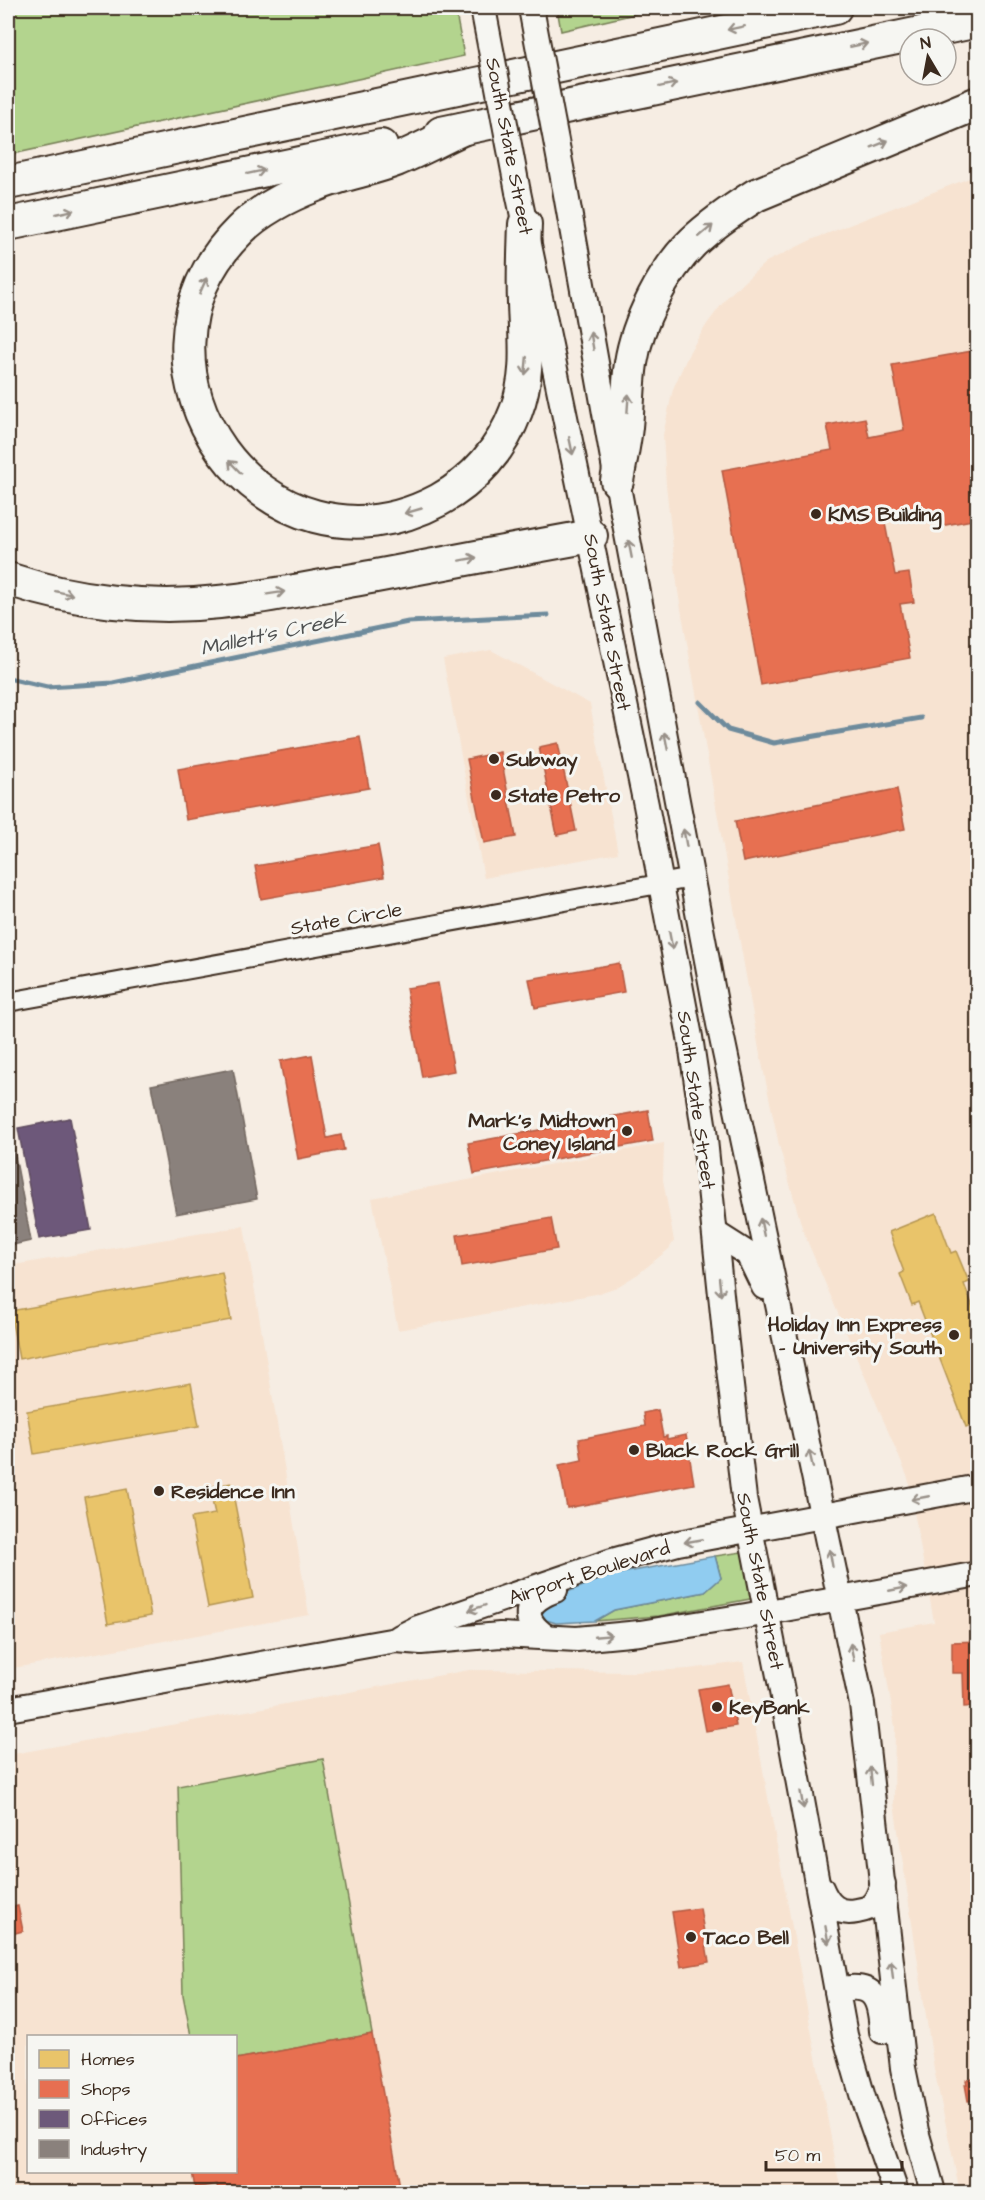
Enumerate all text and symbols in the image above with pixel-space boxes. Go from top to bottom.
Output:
one-way arrow [727,23,746,35]
north arrow [898,27,958,87]
text: N [919,32,932,55]
one-way arrow [849,39,868,51]
street label: South State Street [478,55,540,237]
one-way arrow [658,79,677,91]
one-way arrow [870,137,888,148]
one-way arrow [245,166,265,177]
one-way arrow [54,206,74,217]
one-way arrow [698,224,714,238]
one-way arrow [198,277,209,296]
one-way arrow [587,332,598,351]
one-way arrow [520,356,531,376]
one-way arrow [623,393,634,413]
one-way arrow [566,436,577,455]
one-way arrow [228,459,242,474]
place label: KMS Building [828,501,942,530]
one-way arrow [404,506,423,517]
marker: KMS Building [809,507,823,521]
street label: South State Street [576,531,638,713]
one-way arrow [624,540,635,560]
one-way arrow [457,553,477,564]
one-way arrow [54,588,73,599]
one-way arrow [265,588,285,599]
water label: Mallett's Creek [198,604,349,663]
one-way arrow [660,732,671,751]
place label: Subway [505,746,578,775]
marker: Subway [487,752,501,766]
place label: State Petro [507,782,621,810]
marker: State Petro [489,788,503,802]
one-way arrow [679,829,690,849]
street label: State Circle [288,895,404,943]
one-way arrow [666,931,677,951]
street label: South State Street [670,1009,722,1191]
place label: Mark's Midtown Coney Island [468,1107,616,1159]
marker: Mark's Midtown Coney Island [620,1124,634,1138]
one-way arrow [755,1218,767,1237]
one-way arrow [715,1277,726,1296]
place label: Holiday Inn Express - University South [768,1311,943,1363]
marker: Holiday Inn Express - University South [947,1328,961,1342]
place label: Black Rock Grill [646,1437,799,1465]
marker: Black Rock Grill [627,1443,641,1457]
one-way arrow [805,1450,816,1469]
place label: Residence Inn [171,1478,295,1506]
marker: Residence Inn [152,1484,166,1498]
street label: South State Street [729,1490,791,1672]
one-way arrow [911,1493,930,1504]
street label: Airport Boulevard [505,1534,673,1612]
one-way arrow [684,1536,704,1547]
one-way arrow [825,1549,836,1568]
one-way arrow [887,1583,907,1594]
one-way arrow [469,1603,487,1614]
one-way arrow [593,1630,613,1641]
one-way arrow [846,1642,857,1662]
place label: KeyBank [729,1694,810,1723]
marker: KeyBank [710,1700,724,1714]
one-way arrow [865,1767,876,1787]
one-way arrow [797,1790,808,1810]
place label: Taco Bell [702,1924,789,1952]
one-way arrow [822,1924,833,1944]
marker: Taco Bell [684,1930,698,1944]
one-way arrow [886,1961,897,1981]
legend [27,2035,237,2173]
text: Homes [81,2047,135,2072]
text: Shops [81,2077,131,2102]
text: Offices [81,2107,147,2132]
scale bar [766,2134,902,2172]
text: Industry [81,2137,147,2163]
text: 50 m [775,2143,820,2168]

